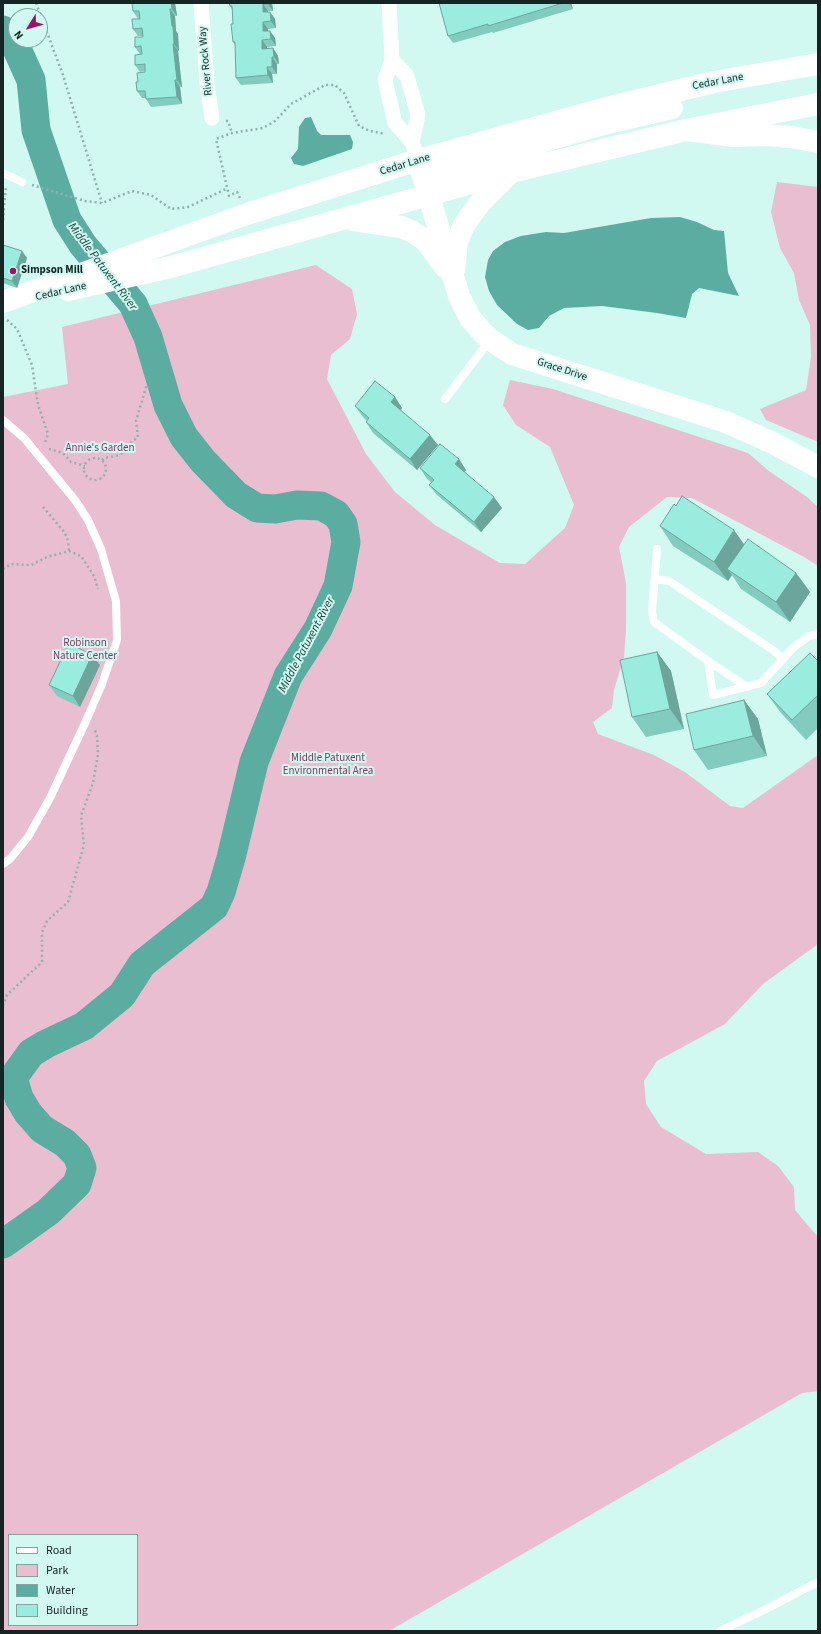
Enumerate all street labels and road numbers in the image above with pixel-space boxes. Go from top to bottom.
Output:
street label: River Rock Way [196,26,216,96]
street label: Cedar Lane [691,71,745,93]
street label: Cedar Lane [378,151,432,179]
street label: Cedar Lane [34,280,88,304]
street label: Grace Drive [535,356,589,384]

